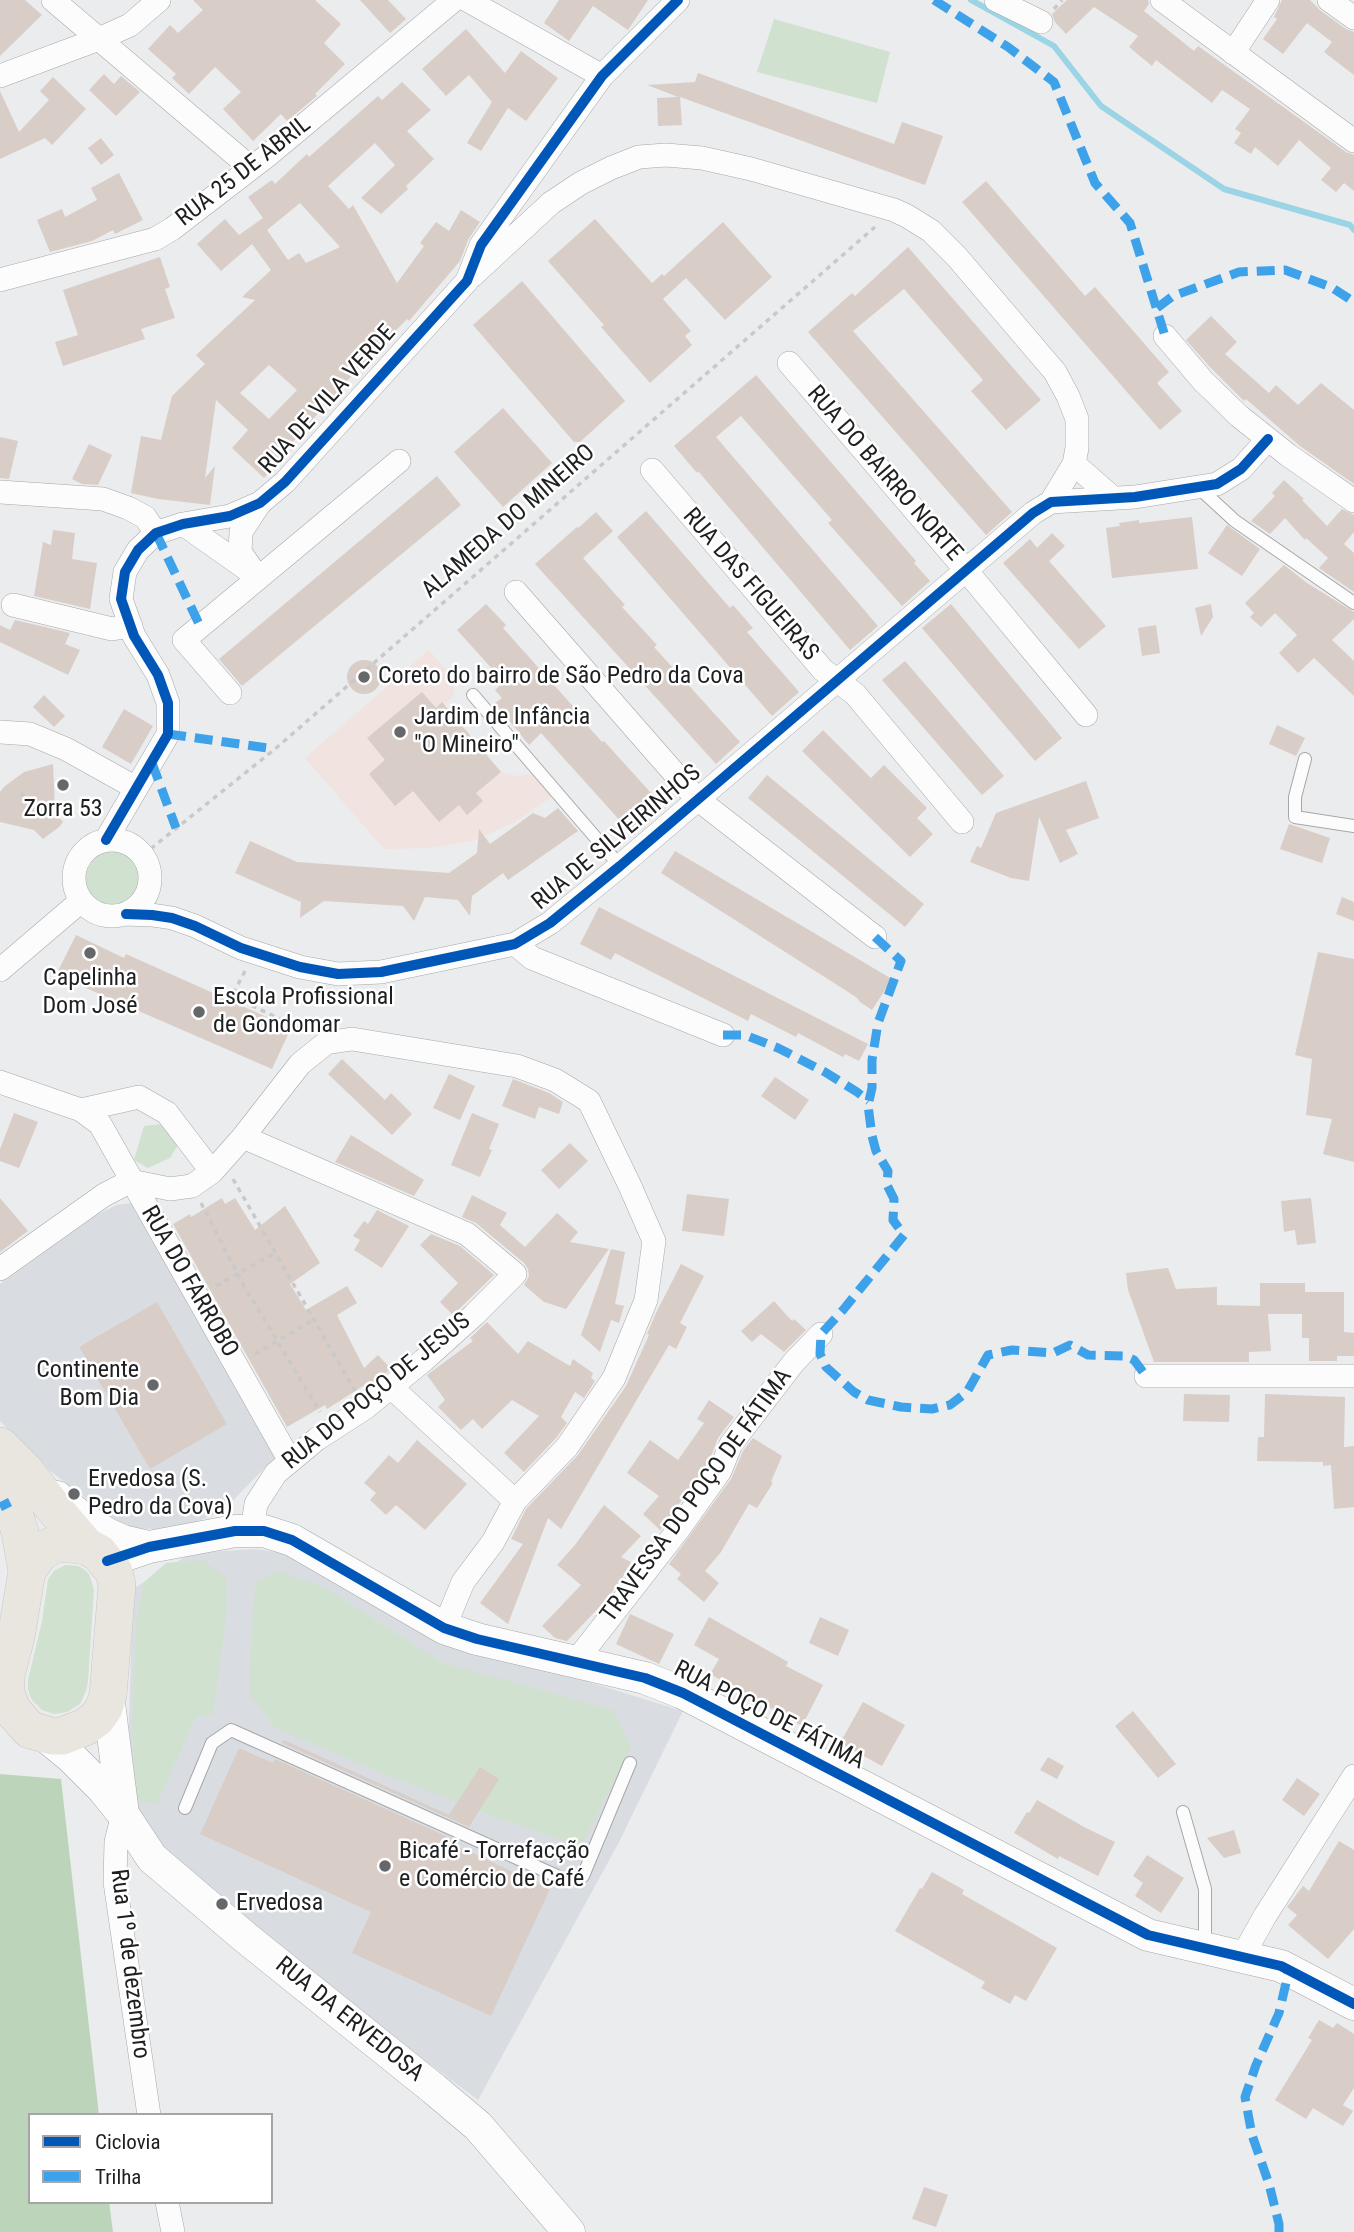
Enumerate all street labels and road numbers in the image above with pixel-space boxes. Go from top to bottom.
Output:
street label: RUA 25 DE ABRIL [171,111,317,233]
street label: RUA DE VILA VERDE [254,320,402,480]
street label: RUA DO BAIRRO NORTE [800,380,968,568]
street label: ALAMEDA DO MINEIRO [417,439,601,605]
street label: RUA DAS FIGUEIRAS [676,503,824,667]
street label: RUA DE SILVEIRINHOS [527,759,707,917]
street label: RUA DO FARROBO [134,1201,244,1363]
street label: RUA DO POÇO DE JESUS [277,1307,477,1477]
street label: TRAVESSA DO POÇO DE FÁTIMA [595,1364,799,1628]
street label: RUA POÇO DE FÁTIMA [669,1655,869,1777]
street label: Rua 1º de dezembro [103,1868,155,2060]
street label: RUA DA ERVEDOSA [269,1951,429,2089]

